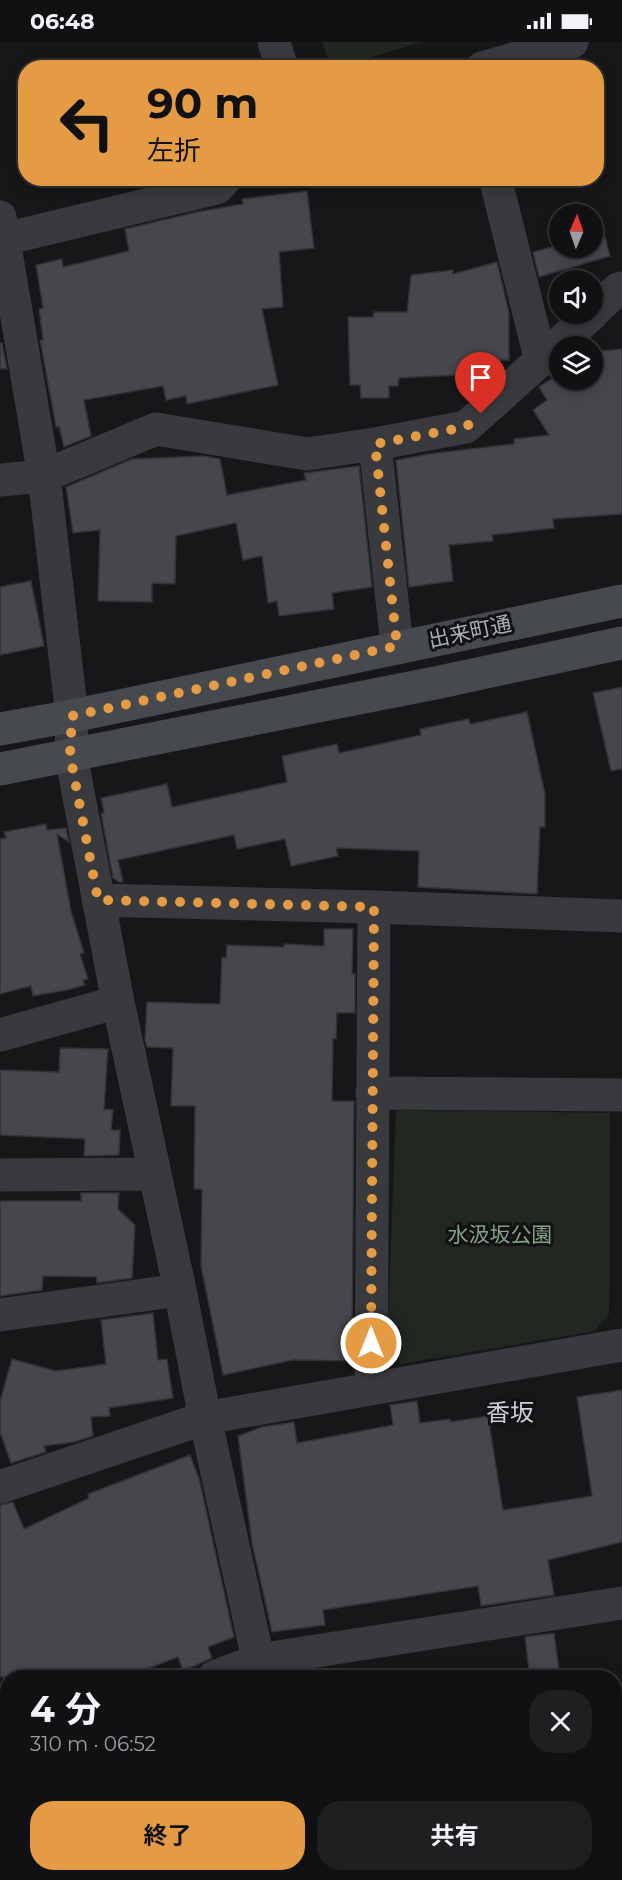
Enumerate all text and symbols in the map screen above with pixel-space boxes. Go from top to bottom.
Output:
text: 06:48 [30,8,95,35]
text: 90 m [147,77,258,129]
icon: left [48,84,126,162]
text: 左折 [147,134,201,167]
north arrow [549,204,603,258]
map controls [549,204,603,390]
button: sound [549,270,603,324]
button: layers [549,336,603,390]
pin [455,352,506,414]
icon: arrive [464,361,497,394]
street label: 出来町通 [426,611,514,652]
park label: 水汲坂公園 [448,1222,553,1247]
position arrow [339,1311,403,1375]
district label: 香坂 [486,1398,534,1427]
text: 4 分 [30,1687,101,1731]
button: close [529,1690,592,1753]
text: 310 m · 06:52 [30,1732,156,1756]
button: 終了 [30,1801,305,1870]
button: 共有 [317,1801,592,1870]

